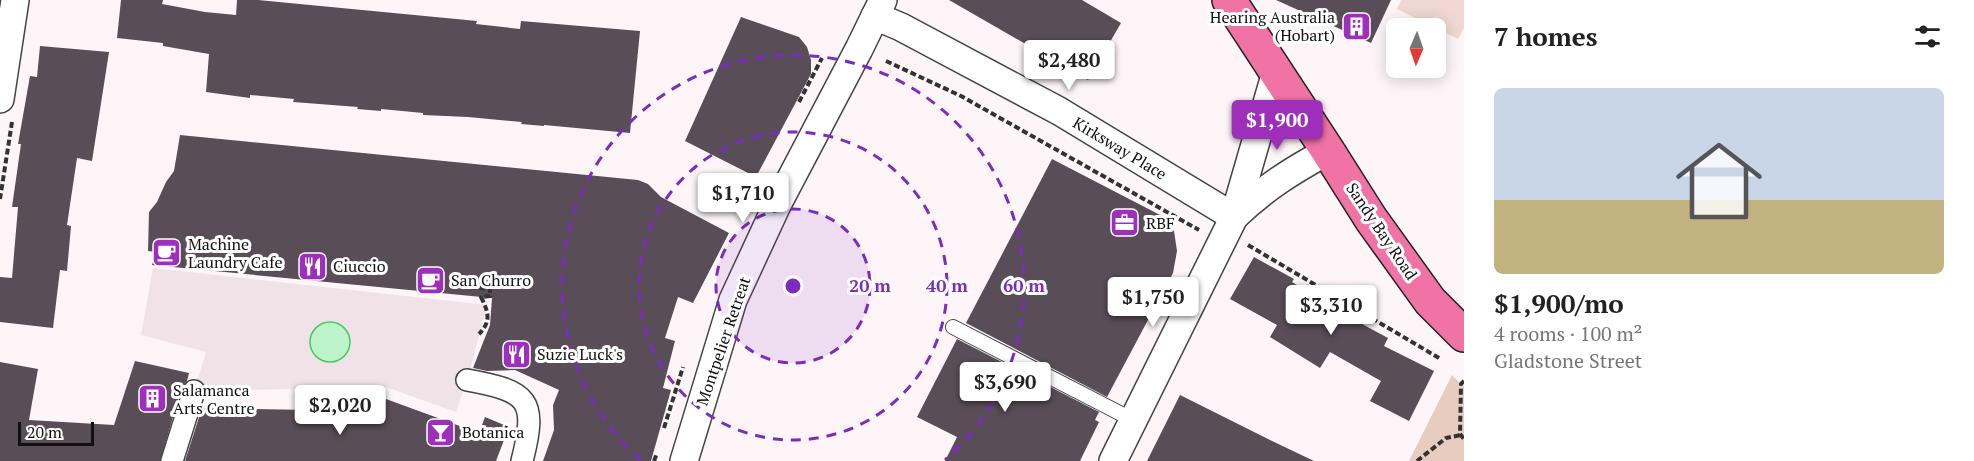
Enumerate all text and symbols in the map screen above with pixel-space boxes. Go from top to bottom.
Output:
place label: Hearing Australia (Hobart) [1210,6,1335,46]
building icon: Hearing Australia (Hobart) [1340,10,1372,42]
north arrow [1386,18,1446,78]
map controls [1386,18,1446,78]
text: 7 homes [1494,19,1598,53]
icon: filters [1911,20,1944,53]
pin: $2,480 [1020,40,1118,91]
text: $2,480 [1038,46,1100,73]
pin: $1,900 [1228,100,1326,151]
text: $1,900 [1246,106,1308,133]
street label: Kirksway Place [1069,111,1171,185]
icon: home [1665,127,1773,235]
pin: $1,710 [694,173,792,224]
street label: Sandy Bay Road [1341,178,1423,284]
text: $1,710 [712,179,774,206]
office icon: RBF [1109,207,1141,239]
place label: RBF [1146,212,1175,234]
place label: Machine Laundry Cafe [188,233,282,273]
cafe icon: Machine Laundry Cafe [151,237,183,269]
restaurant icon: Ciuccio [296,250,328,282]
place label: Ciuccio [333,255,386,277]
cafe icon: San Churro [414,264,446,296]
place label: San Churro [451,269,531,291]
text: 20 m [849,273,891,297]
text: 40 m [926,273,968,297]
text: 60 m [1003,273,1045,297]
street label: Montpelier Retreat [691,274,755,408]
centre of rings [783,276,803,296]
pin: $1,750 [1104,277,1202,328]
text: $1,750 [1122,283,1184,310]
pin: $3,310 [1282,285,1380,336]
text: $1,900/mo [1494,286,1624,320]
text: $3,310 [1300,291,1362,318]
text: 4 rooms · 100 m² [1494,320,1642,347]
restaurant icon: Suzie Luck's [500,338,532,370]
place label: Suzie Luck's [537,343,623,365]
text: Gladstone Street [1494,347,1642,374]
pin: $3,690 [956,362,1054,413]
text: $3,690 [974,368,1036,395]
place label: Salamanca Arts Centre [173,379,254,419]
building icon: Salamanca Arts Centre [136,383,168,415]
pin: $2,020 [291,385,389,436]
text: $2,020 [309,391,371,418]
bar icon: Botanica [425,416,457,448]
scale bar [18,419,94,446]
text: 20 m [27,421,62,443]
place label: Botanica [462,421,524,443]

